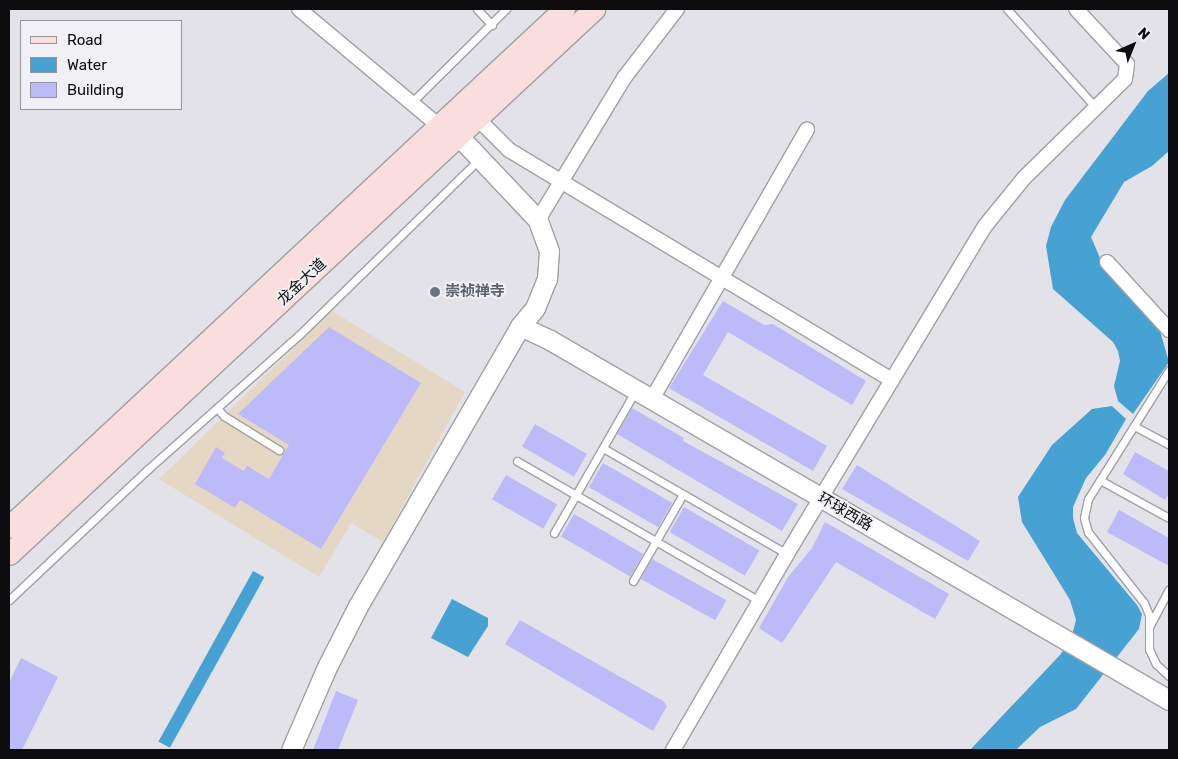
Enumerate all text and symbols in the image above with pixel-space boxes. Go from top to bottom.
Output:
legend [20,20,182,110]
north arrow [1108,20,1158,70]
text: N [1134,24,1153,43]
text: Road [67,31,103,49]
text: Water [67,56,107,74]
text: Building [67,81,124,99]
street label: 龙金大道 [274,255,330,309]
place label: 崇祯禅寺 [445,283,505,301]
marker: 崇祯禅寺 [429,286,441,298]
street label: 环球西路 [815,489,875,535]

